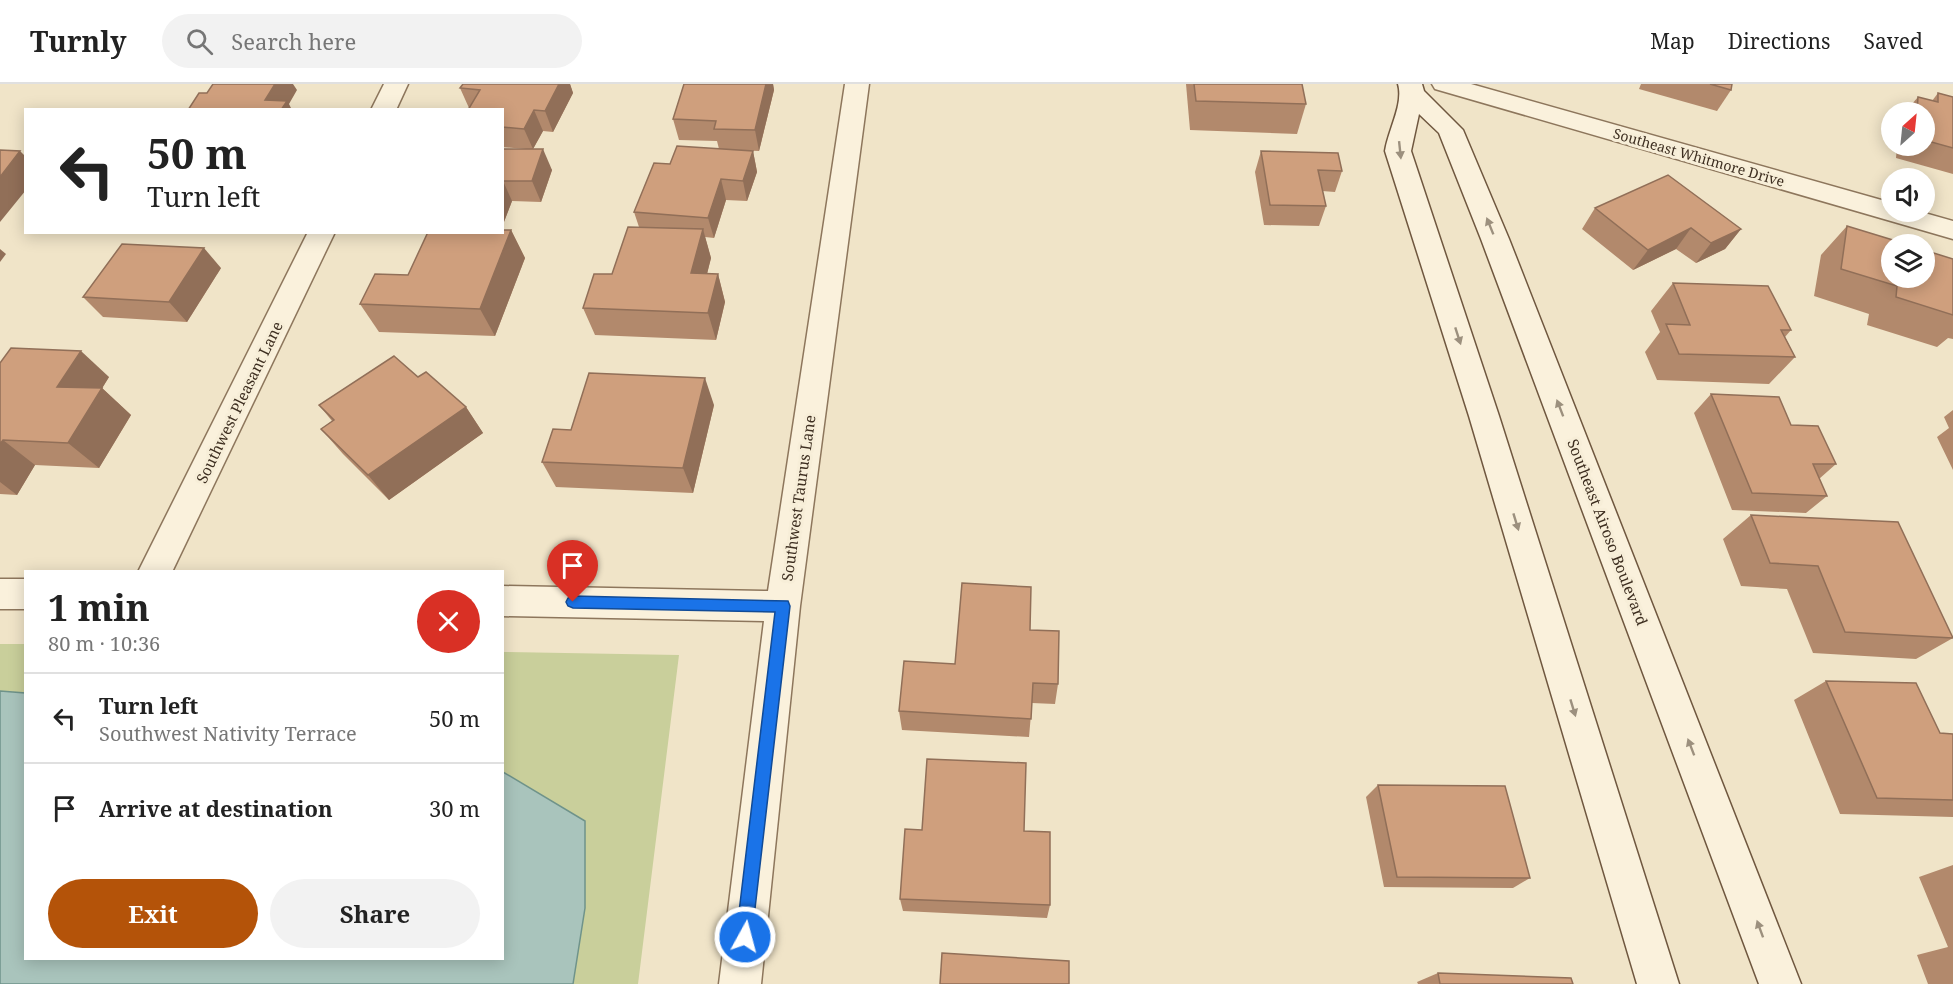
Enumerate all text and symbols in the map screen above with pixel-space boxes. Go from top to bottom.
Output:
search box [162,14,582,68]
text: Turnly [30,22,126,60]
icon: search [183,25,216,58]
text: Search here [231,26,356,56]
text: Map [1650,27,1695,55]
text: Directions [1728,27,1830,55]
text: Saved [1863,27,1923,55]
north arrow [1881,102,1935,156]
map controls [1881,102,1935,288]
street label: Southeast Whitmore Drive [1611,123,1787,191]
text: 50 m [147,124,247,181]
icon: left [48,132,126,210]
one-way arrow [1395,141,1405,160]
button: sound [1881,168,1935,222]
text: Turn left [147,178,260,215]
one-way arrow [1485,217,1495,235]
button: layers [1881,234,1935,288]
street label: Southwest Pleasant Lane [191,318,287,486]
one-way arrow [1454,327,1463,345]
one-way arrow [1555,399,1564,417]
street label: Southwest Taurus Lane [776,414,820,582]
street label: Southeast Airoso Boulevard [1563,436,1653,628]
one-way arrow [1512,513,1521,531]
pin [547,540,598,602]
icon: arrive [556,549,589,582]
text: 1 min [48,583,150,632]
button: close [417,590,480,653]
text: 80 m · 10:36 [48,630,160,657]
text: Turn left [99,690,198,720]
one-way arrow [1569,699,1579,717]
icon: left [48,702,81,735]
text: 50 m [429,703,480,733]
text: Southwest Nativity Terrace [99,720,357,747]
one-way arrow [1685,738,1695,756]
icon: arrive [48,792,81,825]
text: Arrive at destination [99,793,333,823]
text: 30 m [429,793,480,823]
button: Exit [48,879,258,948]
button: Share [270,879,480,948]
position arrow [713,905,777,969]
one-way arrow [1754,920,1764,938]

